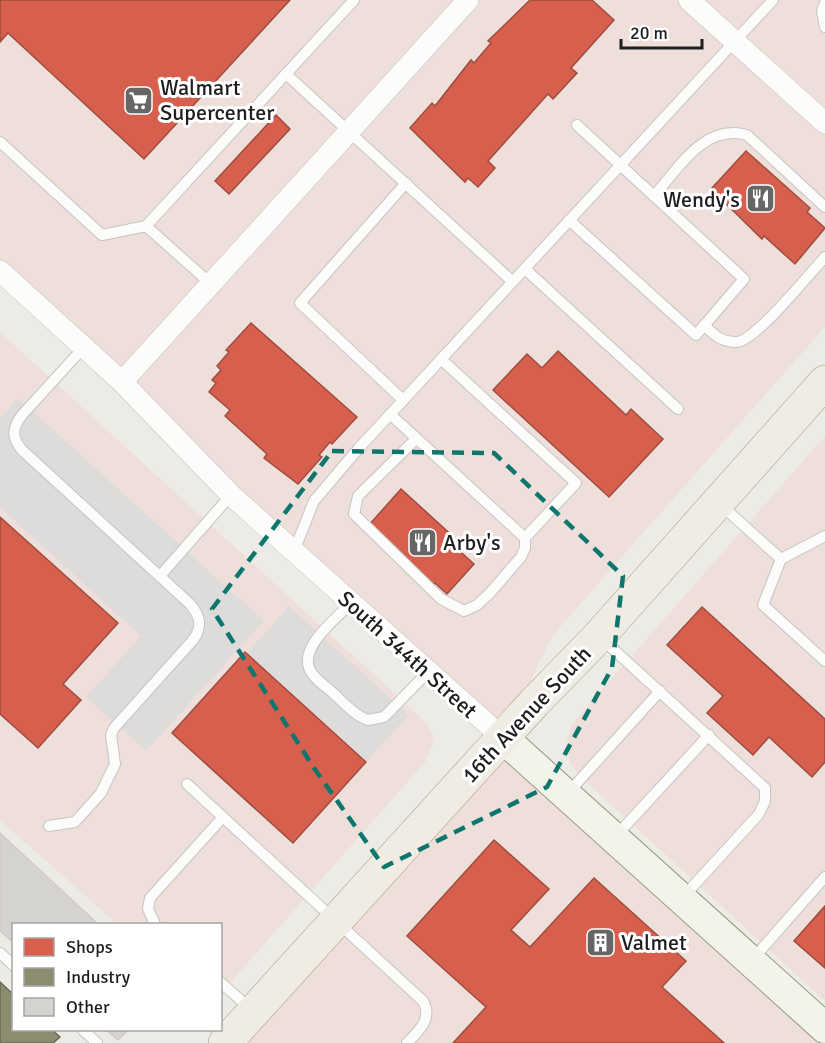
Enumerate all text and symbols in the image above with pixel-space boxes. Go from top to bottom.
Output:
scale bar [621,12,702,50]
text: 20 m [630,22,668,44]
place label: Walmart Supercenter [160,74,274,126]
supermarket icon: Walmart Supercenter [123,84,155,116]
restaurant icon: Wendy's [745,183,777,215]
place label: Wendy's [663,186,740,213]
restaurant icon: Arby's [406,526,438,558]
place label: Arby's [443,529,501,556]
street label: South 344th Street [333,585,483,724]
street label: 16th Avenue South [456,640,597,788]
legend [12,923,222,1031]
building icon: Valmet [584,926,616,958]
place label: Valmet [621,929,687,956]
text: Shops [66,936,113,958]
text: Industry [66,966,131,988]
text: Other [66,996,110,1018]

